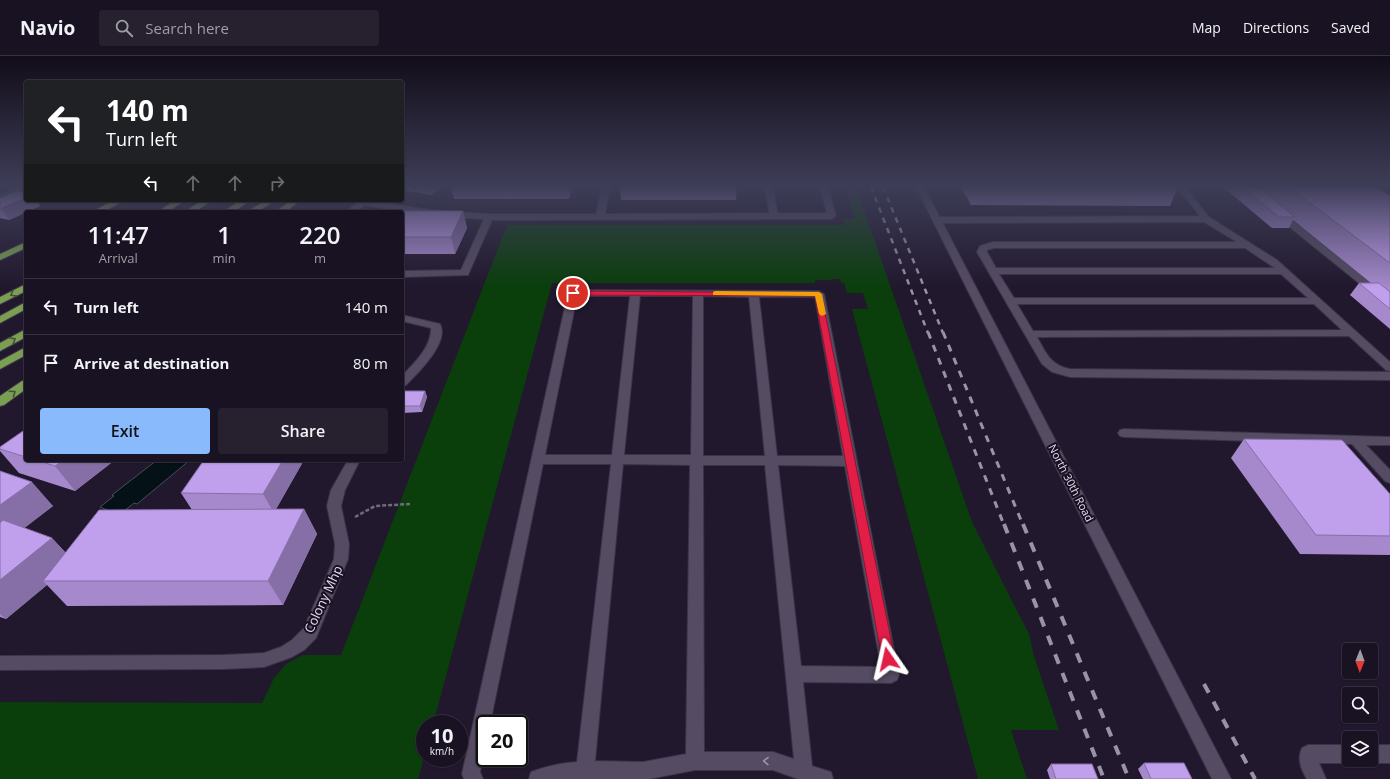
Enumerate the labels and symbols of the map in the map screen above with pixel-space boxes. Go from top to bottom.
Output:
pin [556,276,590,310]
one-way arrow [10,289,17,296]
one-way arrow [9,337,16,345]
one-way arrow [9,390,16,398]
street label: North 30th Road [1045,441,1097,524]
street label: Colony Mhp [300,562,347,636]
position arrow [867,638,909,680]
north arrow [1342,643,1378,679]
speed limit sign: 20 [476,715,528,767]
one-way arrow [763,757,769,765]

